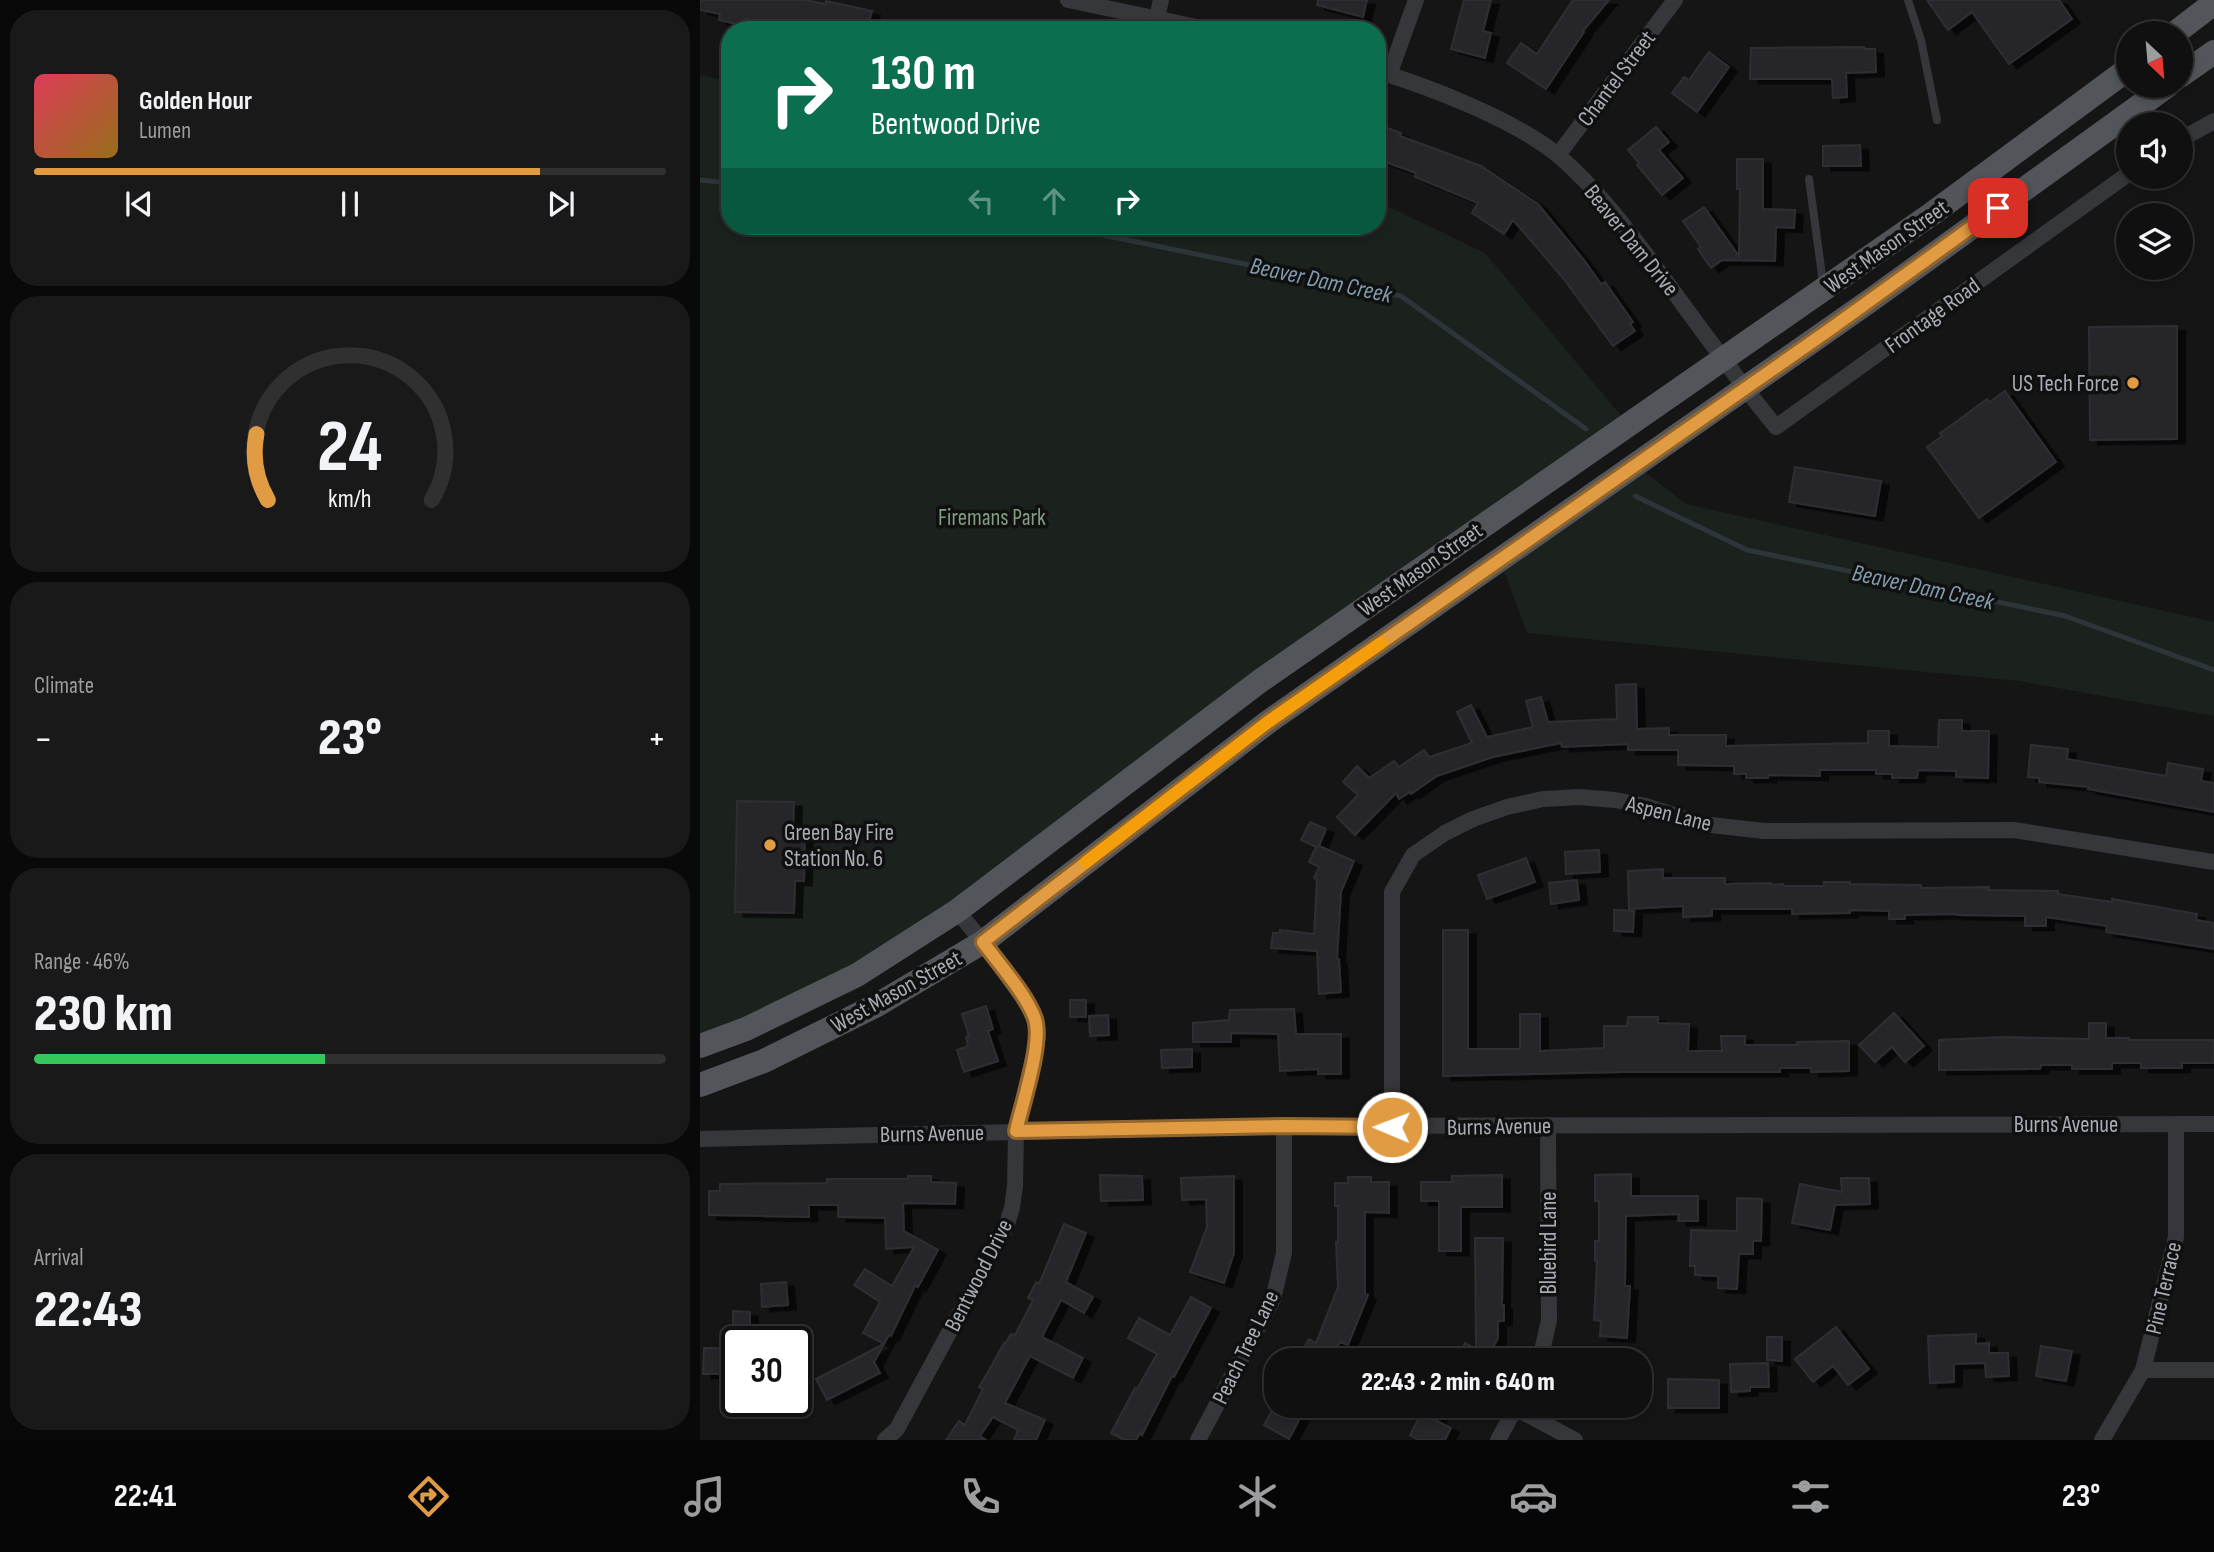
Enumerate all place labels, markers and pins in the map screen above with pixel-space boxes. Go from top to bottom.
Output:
pin [1968,178,2028,238]
place label: US Tech Force [2012,370,2119,398]
marker: US Tech Force [2125,375,2141,391]
place label: Green Bay Fire Station No. 6 [784,819,894,873]
marker: Green Bay Fire Station No. 6 [762,837,778,853]

